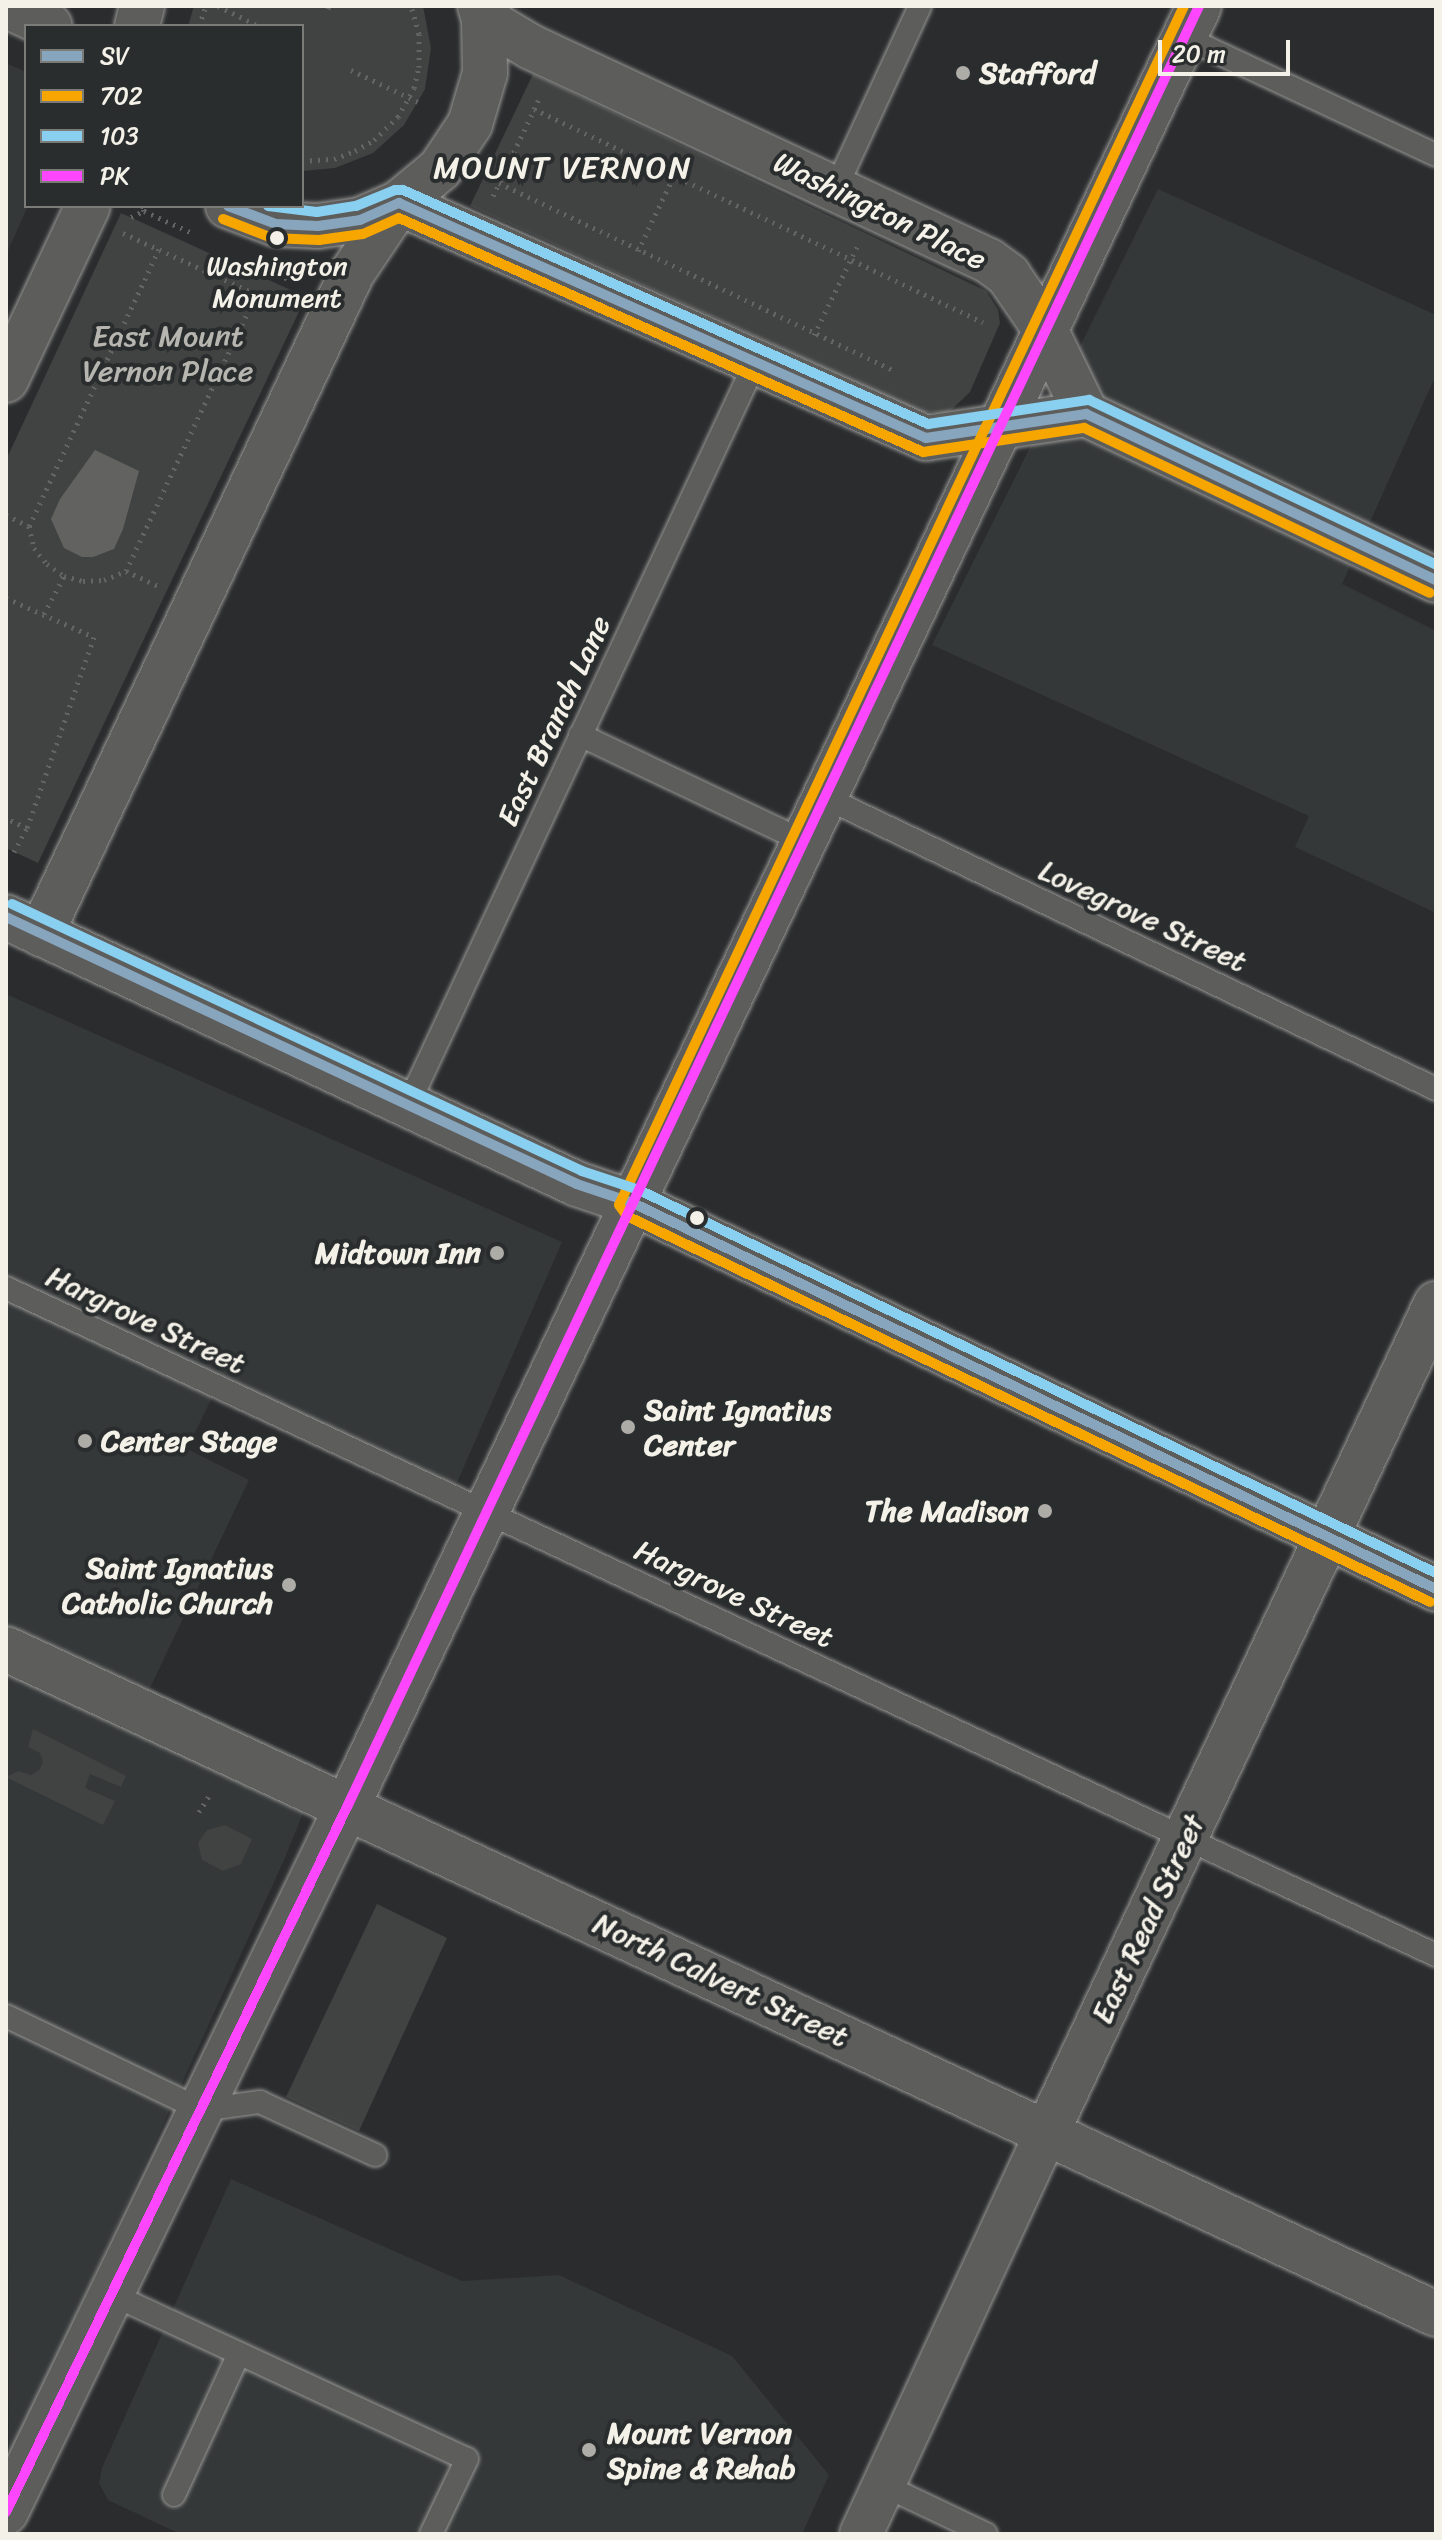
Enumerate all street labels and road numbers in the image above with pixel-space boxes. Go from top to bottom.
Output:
street label: Washington Place [768,144,992,278]
street label: East Branch Lane [490,610,618,832]
street label: Lovegrove Street [1033,852,1253,980]
street label: Hargrove Street [41,1258,251,1382]
street label: Hargrove Street [629,1532,839,1656]
street label: East Read Street [1084,1809,1212,2029]
street label: North Calvert Street [588,1905,854,2055]

